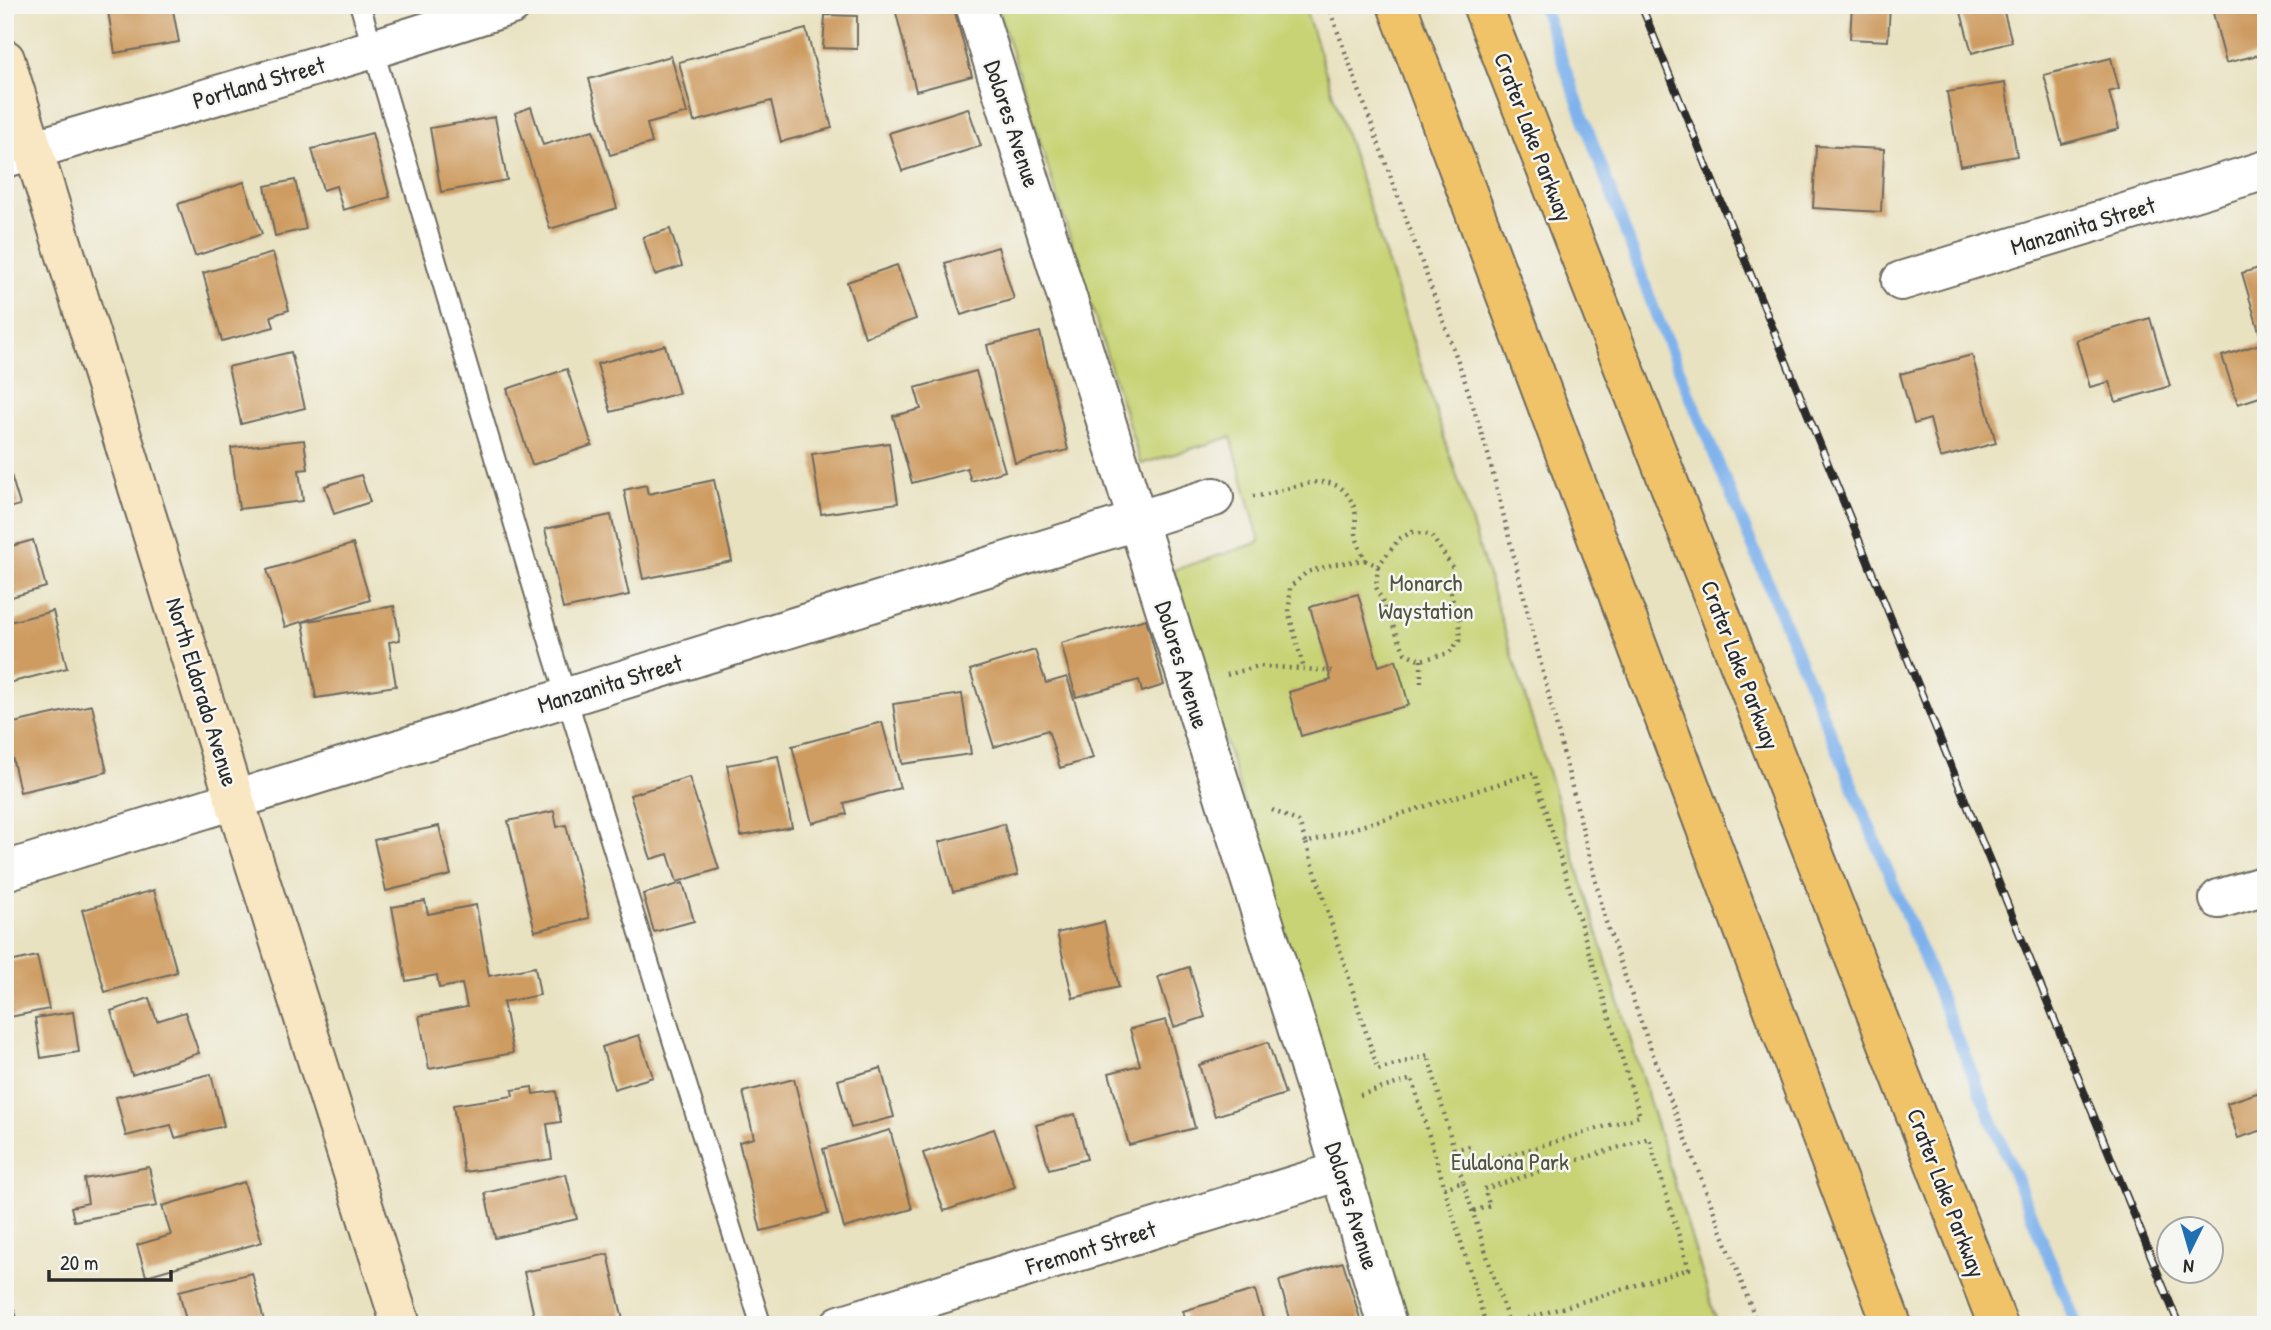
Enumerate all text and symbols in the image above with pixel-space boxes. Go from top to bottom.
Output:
street label: Portland Street [189,48,329,116]
street label: Crater Lake Parkway [1487,48,1581,226]
street label: Dolores Avenue [977,56,1049,192]
street label: Manzanita Street [2007,188,2160,262]
park label: Monarch Waystation [1378,566,1474,626]
street label: Crater Lake Parkway [1694,576,1788,754]
street label: North Eldorado Avenue [159,593,247,790]
street label: Dolores Avenue [1148,597,1218,733]
street label: Manzanita Street [534,646,687,720]
street label: Crater Lake Parkway [1900,1104,1994,1282]
street label: Dolores Avenue [1318,1138,1388,1274]
park label: Eulalona Park [1451,1145,1569,1177]
street label: Fremont Street [1021,1212,1160,1282]
north arrow [2156,1214,2226,1284]
scale bar [49,1239,172,1283]
text: 20 m [60,1248,98,1277]
text: N [2182,1254,2195,1280]

